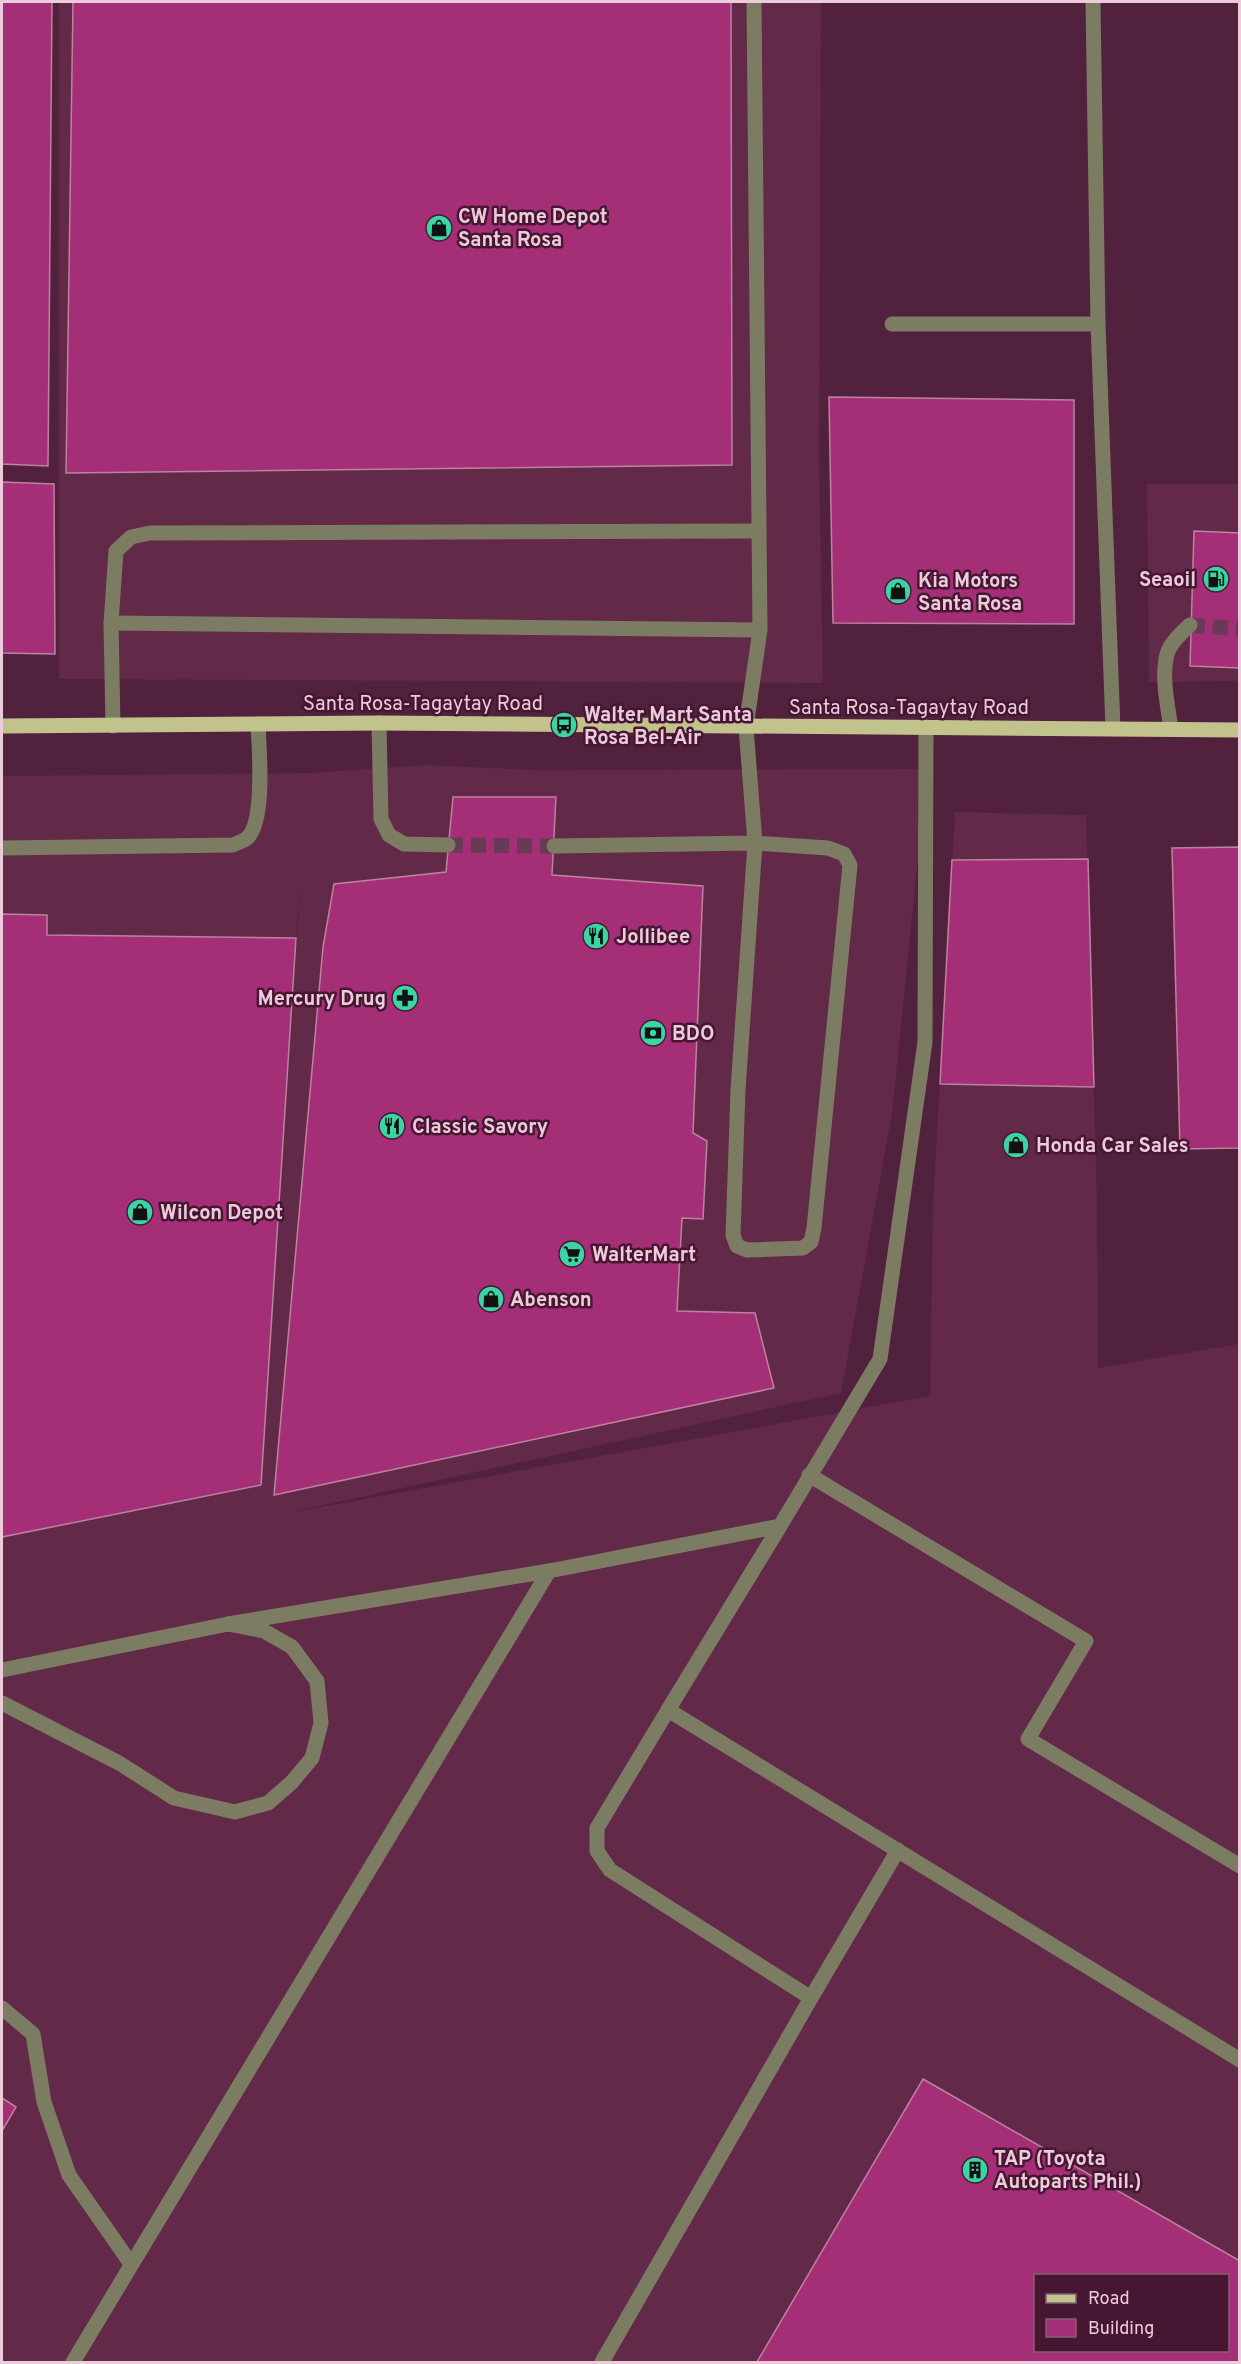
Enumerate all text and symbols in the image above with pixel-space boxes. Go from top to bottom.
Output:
place label: CW Home Depot Santa Rosa [458,205,608,254]
shop icon: CW Home Depot Santa Rosa [424,213,454,243]
fuel station icon: Seaoil [1201,564,1231,594]
place label: Seaoil [1139,568,1196,594]
place label: Kia Motors Santa Rosa [918,569,1022,618]
shop icon: Kia Motors Santa Rosa [883,576,913,606]
street label: Santa Rosa-Tagaytay Road [303,692,543,718]
street label: Santa Rosa-Tagaytay Road [789,696,1029,722]
place label: Walter Mart Santa Rosa Bel-Air [584,703,752,752]
bus stop icon: Walter Mart Santa Rosa Bel-Air [549,710,579,740]
restaurant icon: Jollibee [581,921,611,951]
place label: Jollibee [616,925,690,951]
pharmacy icon: Mercury Drug [390,983,420,1013]
place label: Mercury Drug [258,987,386,1013]
bank icon: BDO [638,1018,668,1048]
place label: BDO [672,1022,714,1048]
restaurant icon: Classic Savory [377,1111,407,1141]
place label: Classic Savory [412,1115,548,1141]
shop icon: Honda Car Sales [1001,1130,1031,1160]
place label: Honda Car Sales [1036,1134,1189,1160]
shop icon: Wilcon Depot [125,1197,155,1227]
place label: Wilcon Depot [160,1201,283,1227]
supermarket icon: WalterMart [557,1239,587,1269]
place label: WalterMart [592,1243,696,1269]
shop icon: Abenson [476,1284,506,1314]
place label: Abenson [510,1288,592,1314]
place label: TAP (Toyota Autoparts Phil.) [994,2147,1141,2196]
building icon: TAP (Toyota Autoparts Phil.) [960,2155,990,2185]
legend [1034,2274,1229,2352]
text: Road [1088,2288,1130,2311]
text: Building [1088,2318,1154,2341]

